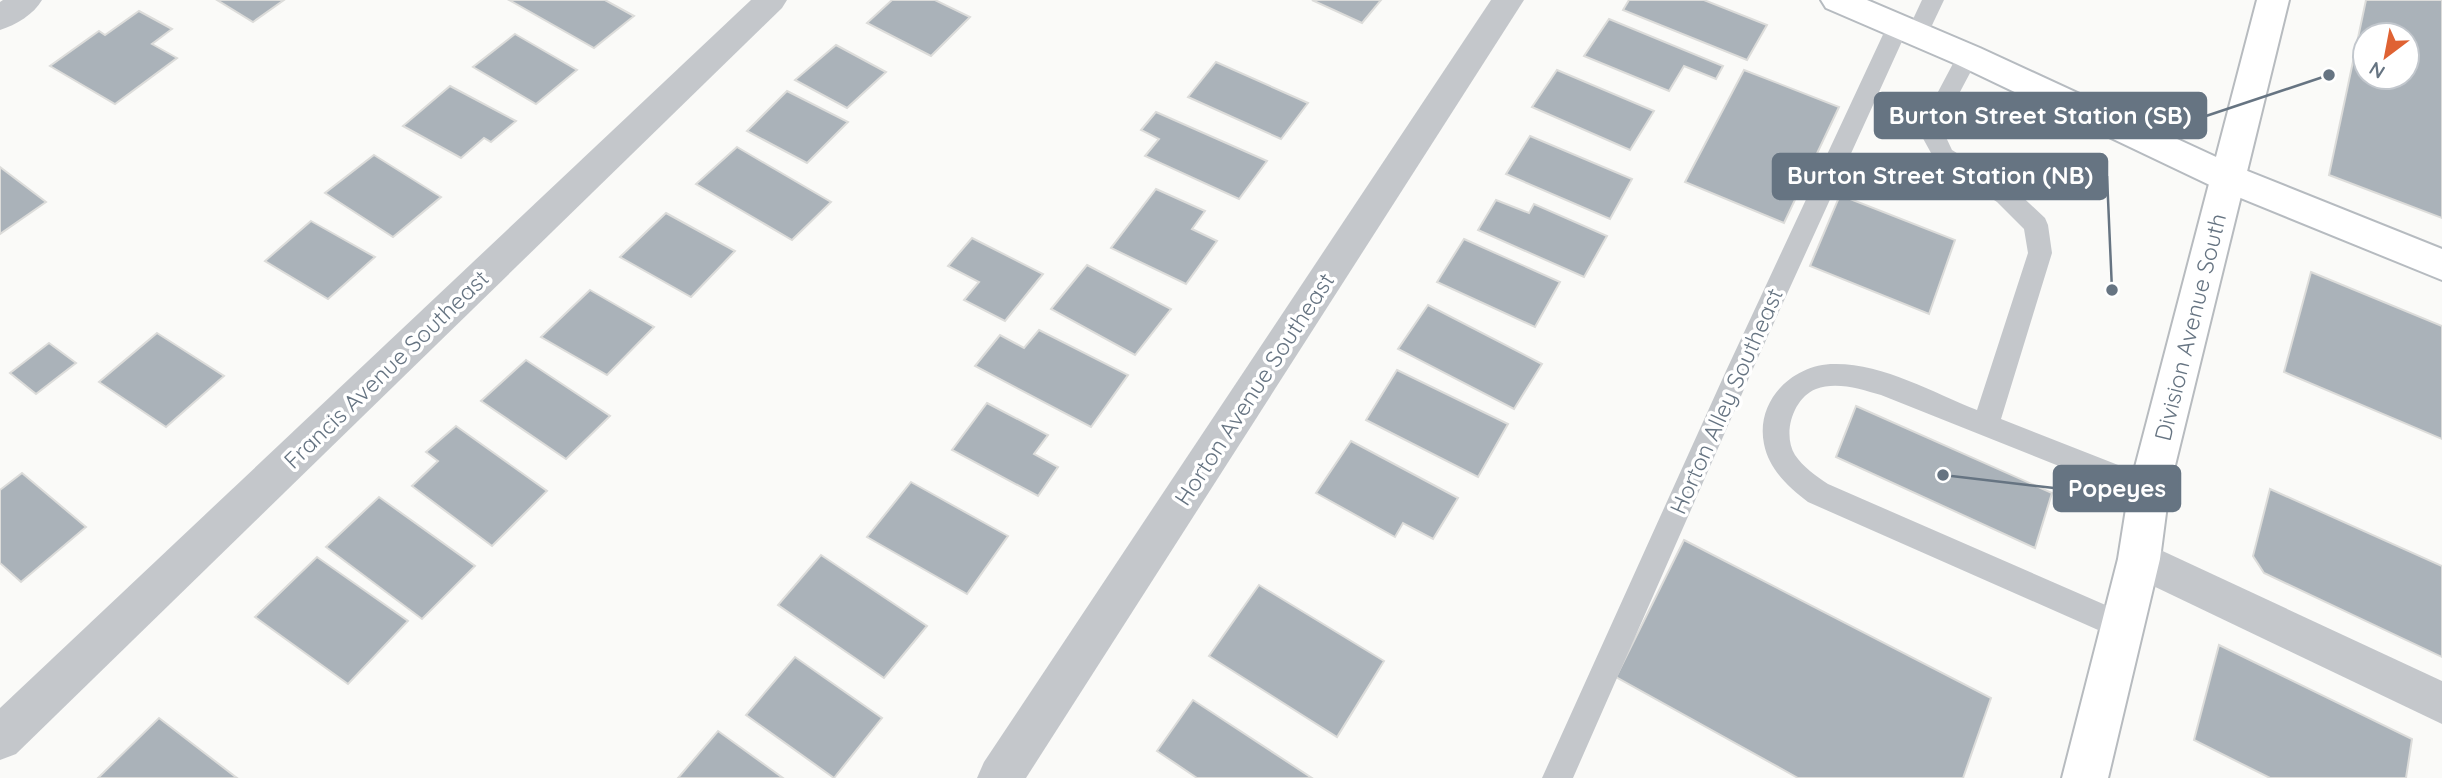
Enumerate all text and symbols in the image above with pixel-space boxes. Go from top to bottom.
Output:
north arrow [2351,21,2421,91]
text: N [2365,57,2389,84]
callout: Burton Street Station (SB) [1875,93,2206,138]
text: Burton Street Station (SB) [1889,100,2191,130]
callout: Burton Street Station (NB) [1773,154,2107,199]
text: Burton Street Station (NB) [1787,160,2093,190]
street label: Division Avenue South [2148,210,2232,444]
street label: Francis Avenue Southeast [277,263,495,475]
street label: Horton Avenue Southeast [1168,267,1340,511]
street label: Horton Alley Southeast [1663,283,1789,518]
callout: Popeyes [2054,466,2180,511]
text: Popeyes [2068,473,2166,503]

